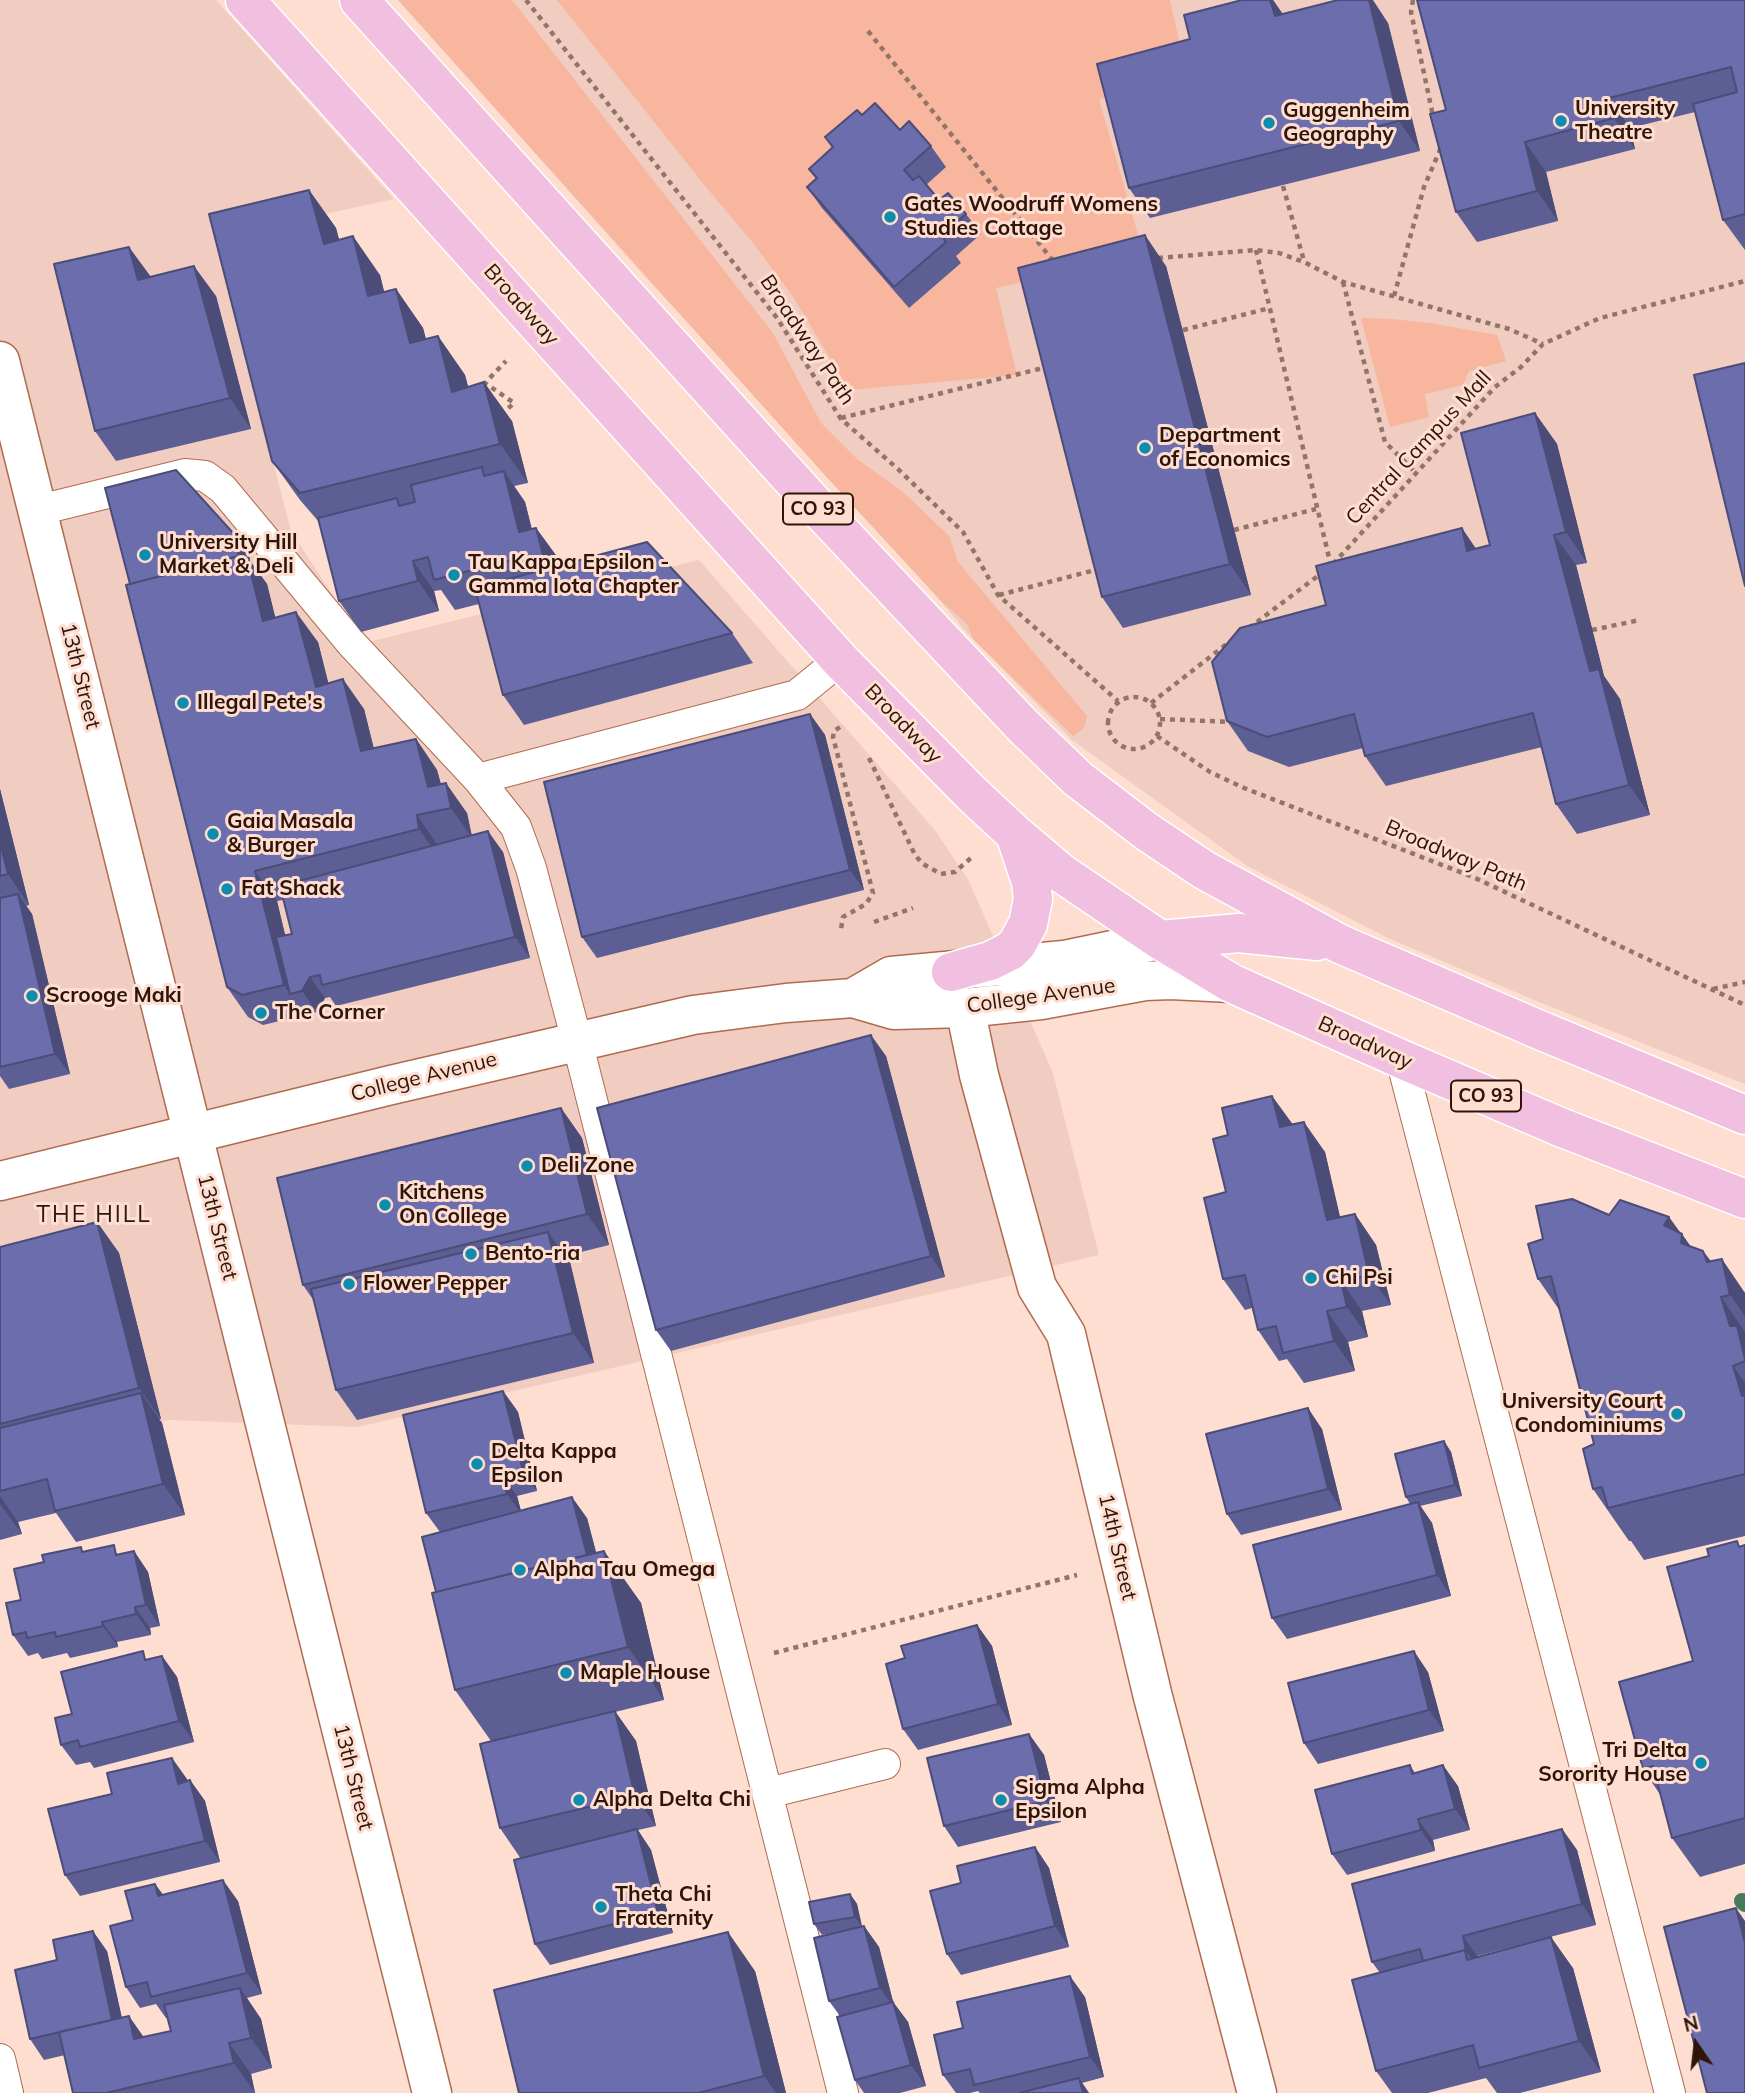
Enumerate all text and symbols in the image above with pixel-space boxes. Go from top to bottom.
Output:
place label: University Theatre [1575,96,1675,146]
place label: Guggenheim Geography [1283,98,1410,148]
marker: University Theatre [1553,113,1569,129]
marker: Guggenheim Geography [1261,115,1277,131]
place label: Gates Woodruff Womens Studies Cottage [904,192,1158,242]
marker: Gates Woodruff Womens Studies Cottage [882,209,898,225]
street label: Broadway [478,259,564,351]
street label: Broadway Path [754,270,860,410]
street label: Central Campus Mall [1341,366,1497,530]
place label: Department of Economics [1159,423,1291,473]
marker: Department of Economics [1137,440,1153,456]
road number: CO 93 [783,494,853,524]
place label: University Hill Market & Deli [159,530,298,580]
marker: University Hill Market & Deli [137,547,153,563]
place label: Tau Kappa Epsilon - Gamma Iota Chapter [468,550,679,600]
marker: Tau Kappa Epsilon - Gamma Iota Chapter [446,567,462,583]
street label: 13th Street [55,620,105,732]
street label: Broadway [859,679,947,769]
place label: Illegal Pete's [197,690,323,716]
marker: Illegal Pete's [175,695,191,711]
place label: Gaia Masala & Burger [227,809,353,859]
street label: Broadway Path [1381,815,1531,897]
marker: Gaia Masala & Burger [205,826,221,842]
place label: Fat Shack [241,876,341,902]
marker: Fat Shack [219,881,235,897]
street label: College Avenue [965,973,1117,1019]
place label: Scrooge Maki [46,983,182,1009]
marker: Scrooge Maki [24,988,40,1004]
place label: The Corner [275,1000,385,1026]
marker: The Corner [253,1005,269,1021]
street label: Broadway [1314,1011,1416,1075]
street label: College Avenue [348,1047,500,1107]
road number: CO 93 [1451,1080,1521,1112]
place label: Deli Zone [541,1153,634,1179]
marker: Deli Zone [519,1158,535,1174]
street label: 13th Street [192,1171,242,1283]
place label: Kitchens On College [399,1180,507,1230]
marker: Kitchens On College [377,1197,393,1213]
district label: THE HILL [37,1201,151,1229]
place label: Bento-ria [485,1241,580,1267]
marker: Bento-ria [463,1246,479,1262]
place label: Chi Psi [1325,1265,1393,1291]
marker: Chi Psi [1303,1270,1319,1286]
place label: Flower Pepper [363,1271,507,1297]
marker: Flower Pepper [341,1276,357,1292]
place label: University Court Condominiums [1502,1389,1663,1439]
marker: University Court Condominiums [1669,1406,1685,1422]
place label: Delta Kappa Epsilon [491,1439,617,1489]
marker: Delta Kappa Epsilon [469,1456,485,1472]
street label: 14th Street [1093,1491,1141,1603]
place label: Alpha Tau Omega [534,1557,715,1583]
marker: Alpha Tau Omega [512,1562,528,1578]
place label: Maple House [580,1660,710,1686]
marker: Maple House [558,1665,574,1681]
street label: 13th Street [328,1721,378,1833]
place label: Tri Delta Sorority House [1538,1738,1687,1788]
marker: Tri Delta Sorority House [1693,1755,1709,1771]
place label: Sigma Alpha Epsilon [1015,1775,1145,1825]
place label: Alpha Delta Chi [593,1787,751,1813]
marker: Alpha Delta Chi [571,1792,587,1808]
marker: Sigma Alpha Epsilon [993,1792,1009,1808]
place label: Theta Chi Fraternity [615,1882,713,1932]
marker: Theta Chi Fraternity [593,1899,609,1915]
north arrow [1661,2009,1731,2079]
text: N [1681,2010,1701,2037]

